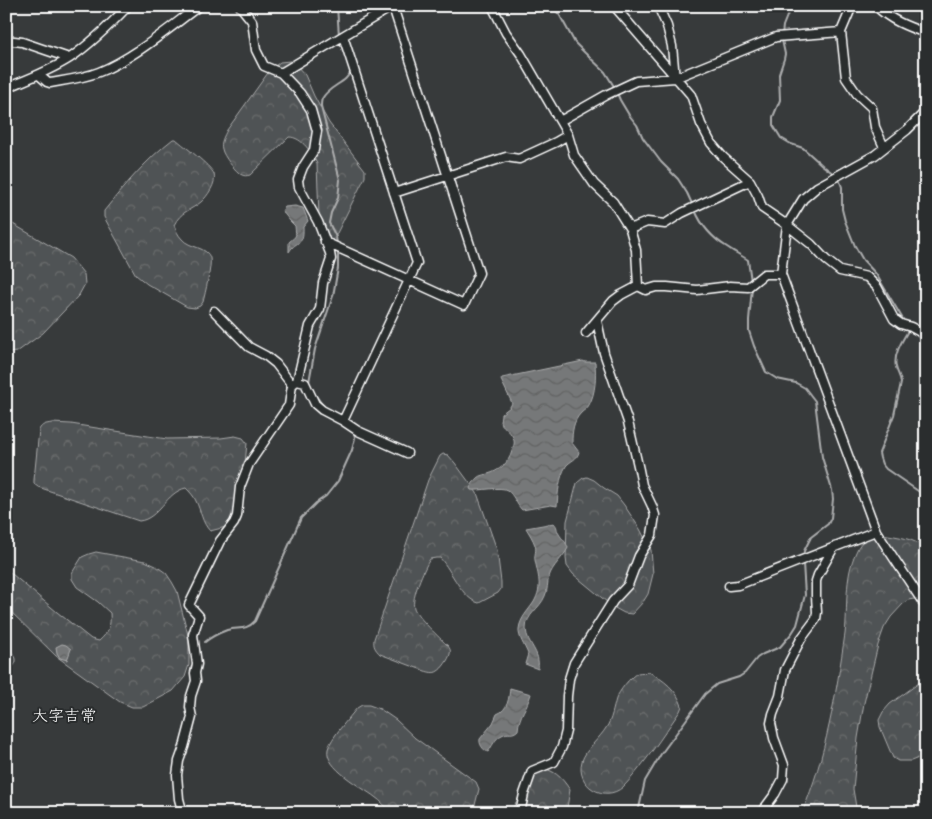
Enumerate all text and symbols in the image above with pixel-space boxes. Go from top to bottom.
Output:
district label: 大字吉常 [32,705,96,726]

